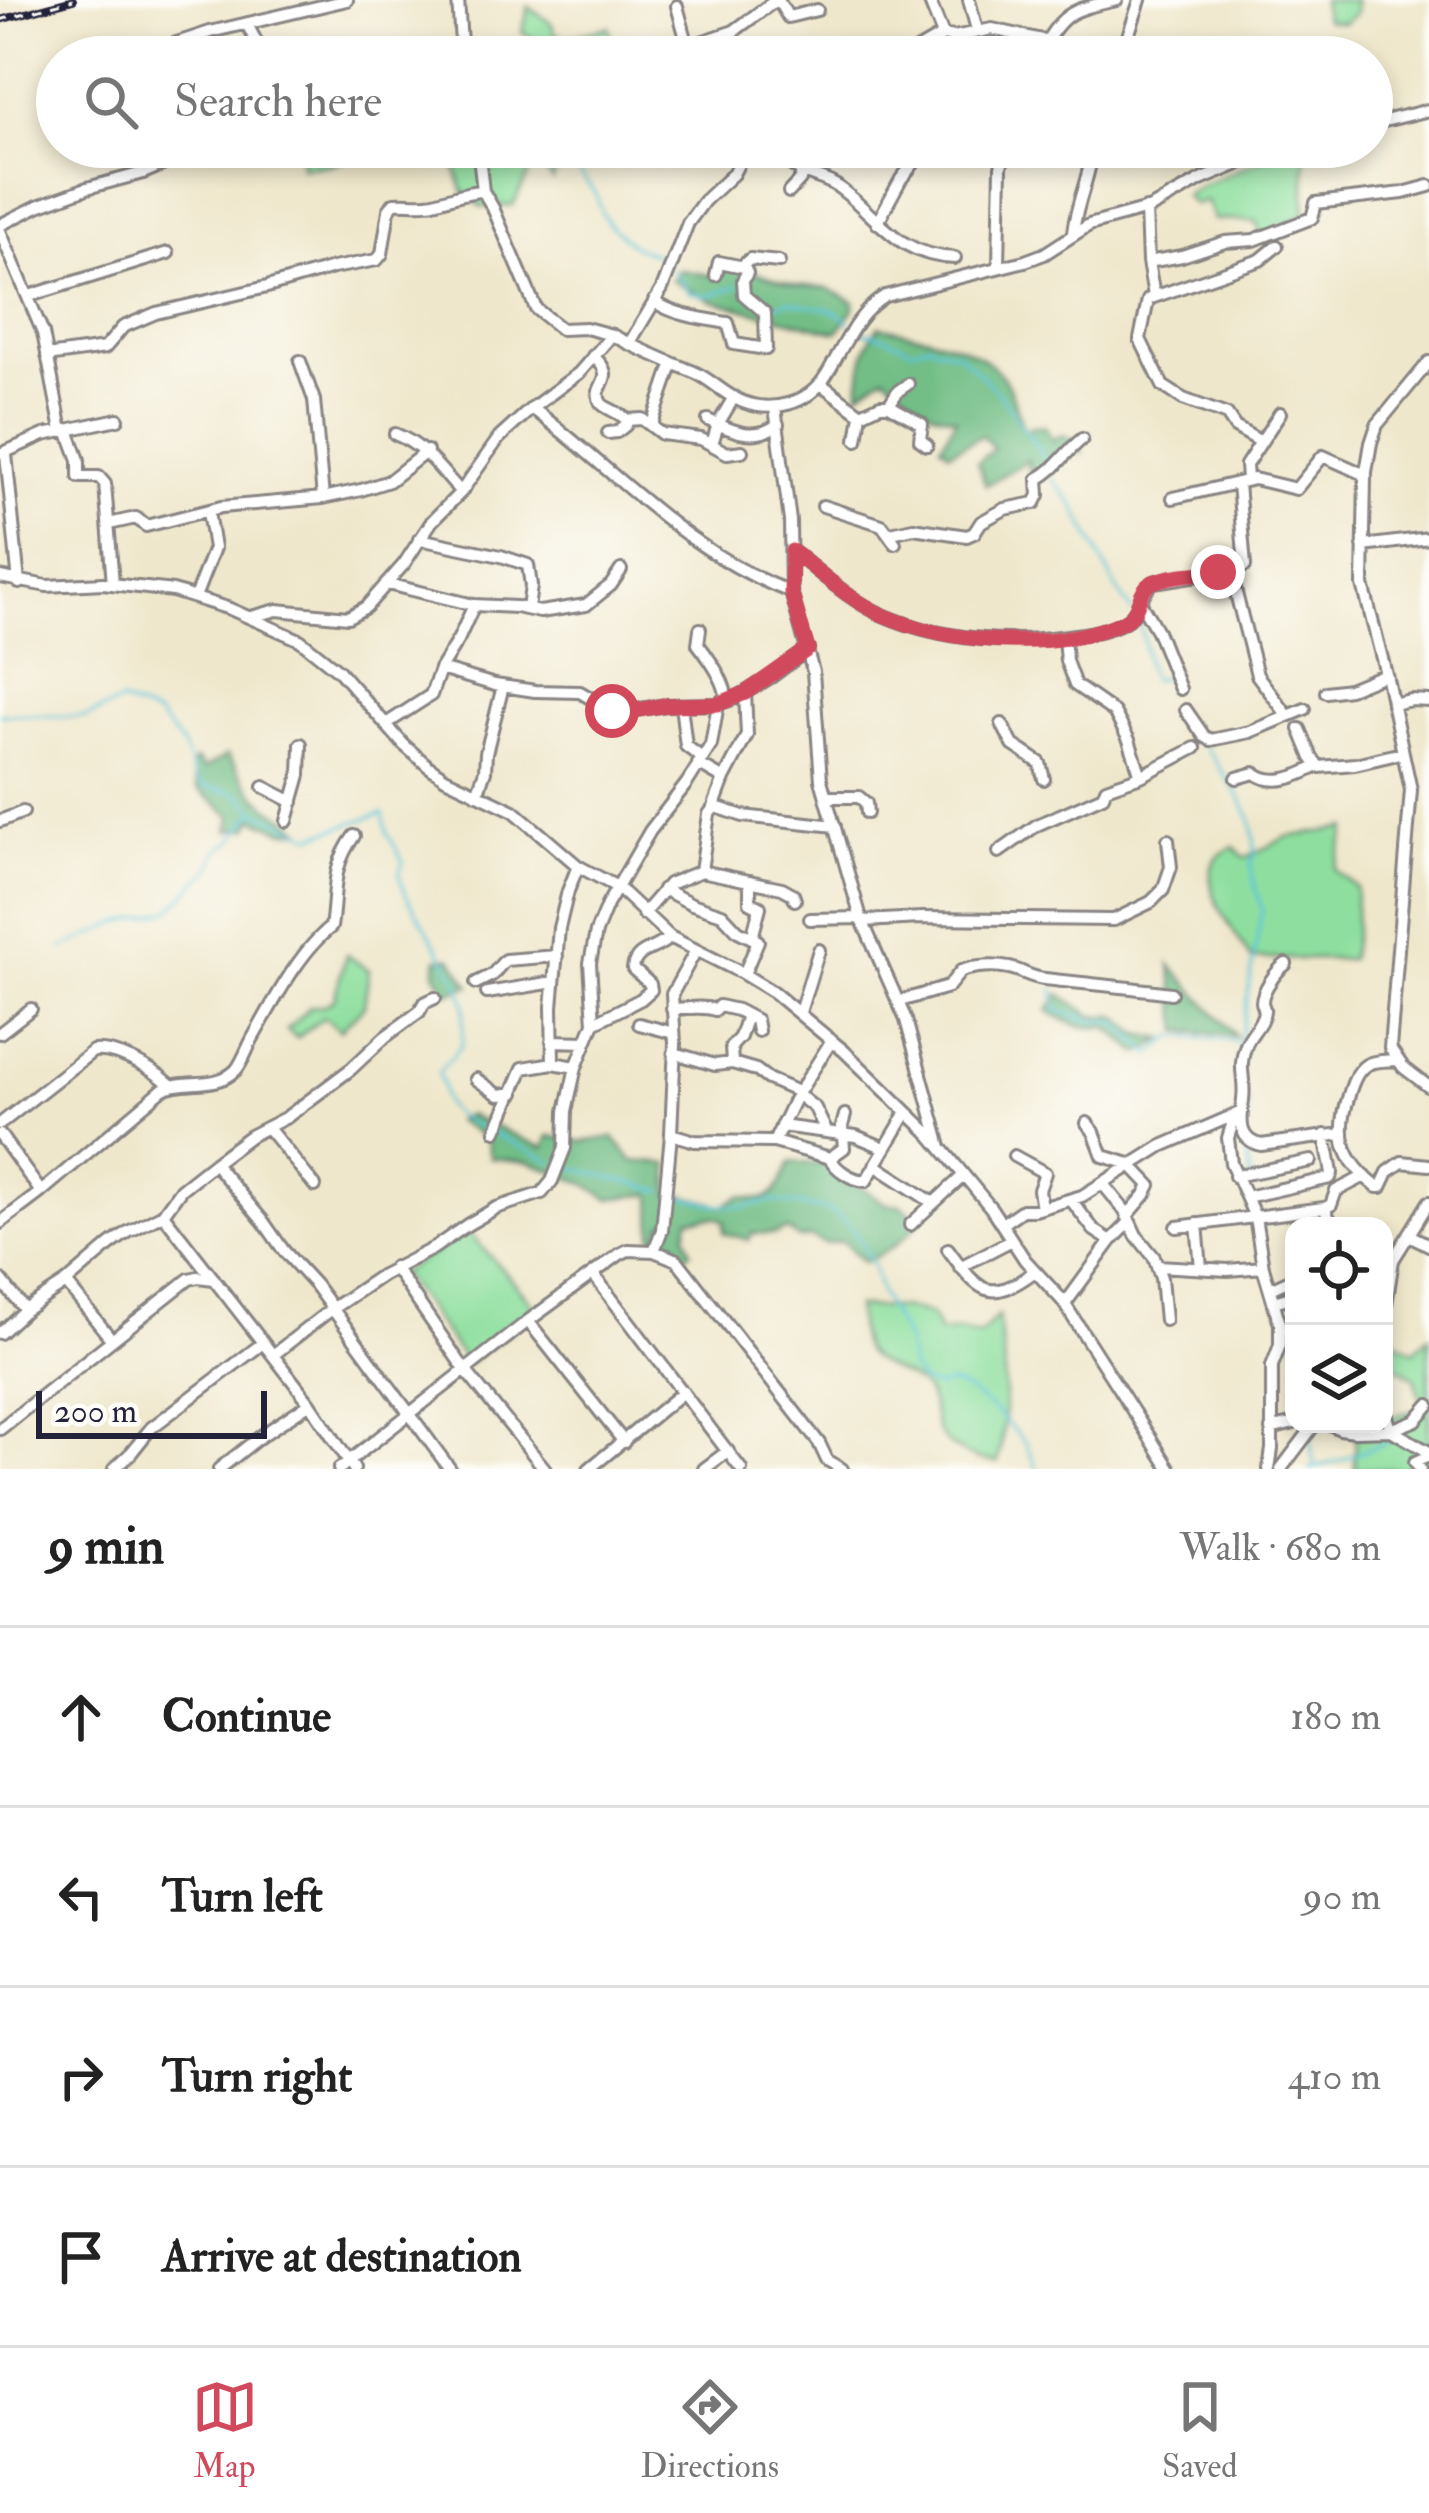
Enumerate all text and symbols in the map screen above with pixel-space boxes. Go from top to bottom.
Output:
search box [36,36,1393,168]
icon: search [78,69,144,135]
text: Search here [174,74,382,130]
route end [1191,545,1245,599]
route start [585,684,639,738]
map controls [1285,1217,1393,1433]
button: locate [1285,1217,1393,1325]
button: layers [1285,1325,1393,1433]
scale bar [36,1385,267,1438]
text: 200 m [54,1391,137,1432]
text: 9 min [48,1515,164,1579]
text: Walk · 680 m [1180,1523,1381,1572]
icon: ahead [48,1684,114,1750]
text: Continue [162,1689,331,1745]
text: 180 m [1290,1692,1381,1741]
icon: left [48,1864,114,1930]
text: Turn left [162,1869,323,1925]
text: 90 m [1303,1872,1381,1921]
icon: right [48,2044,114,2110]
text: Turn right [162,2049,352,2105]
text: 410 m [1288,2052,1381,2101]
icon: arrive [48,2224,114,2290]
text: Arrive at destination [162,2229,522,2285]
tab: Map [192,2374,258,2487]
tab: Directions [641,2374,779,2487]
tab: Saved [1162,2374,1237,2487]

